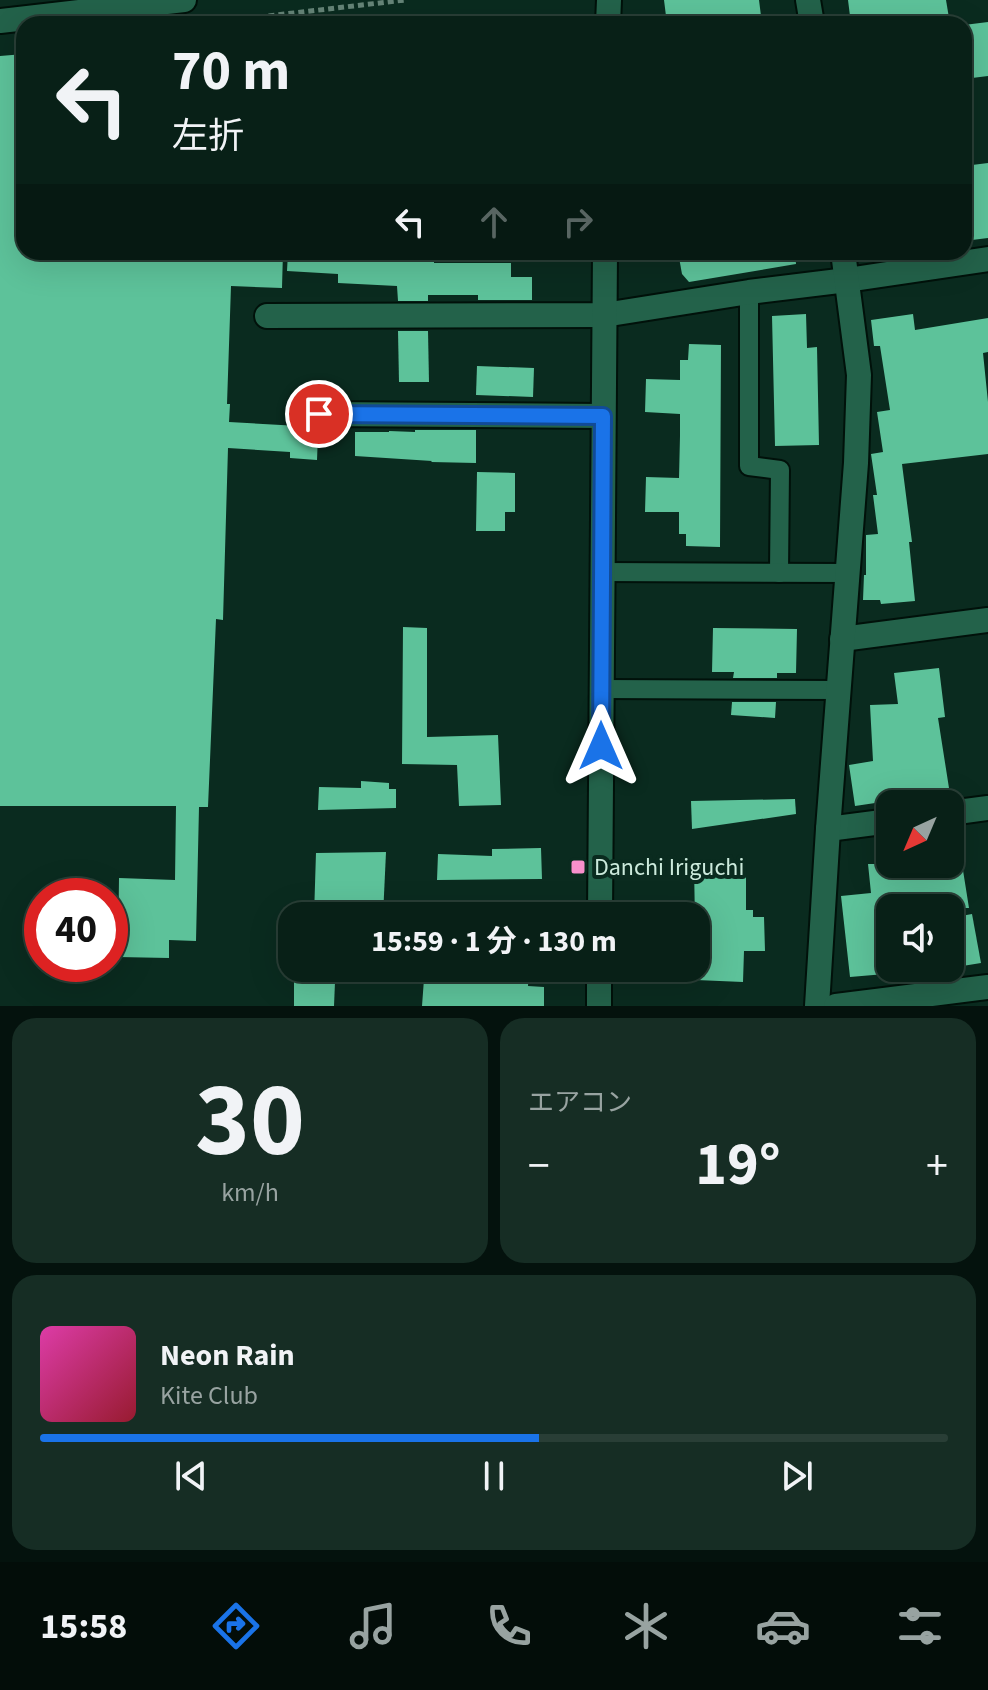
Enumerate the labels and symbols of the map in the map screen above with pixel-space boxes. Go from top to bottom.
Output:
pin [285,380,353,448]
position arrow [559,704,643,788]
north arrow [876,790,964,878]
place label: Danchi Iriguchi [594,850,744,885]
marker: Danchi Iriguchi [569,858,587,876]
speed limit sign: 40 [24,878,128,982]

